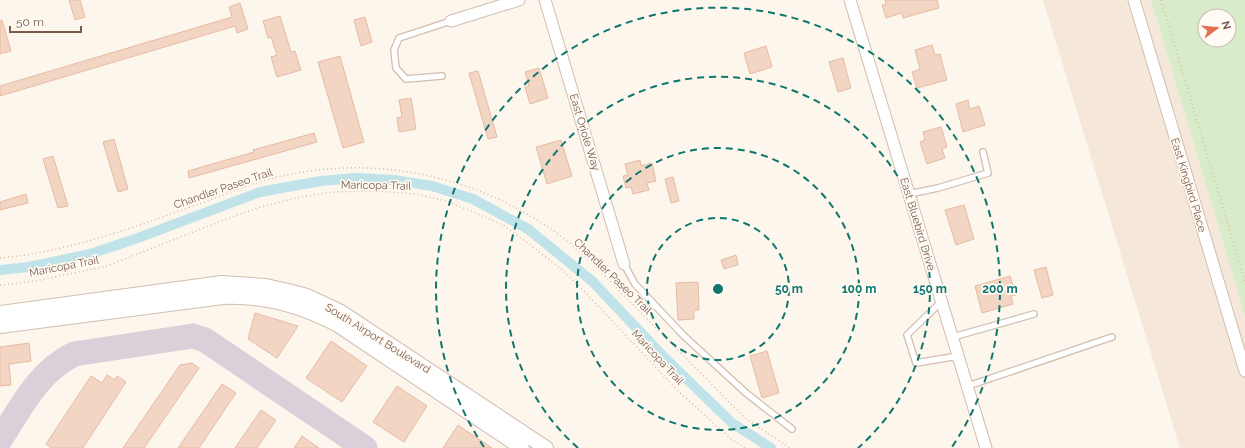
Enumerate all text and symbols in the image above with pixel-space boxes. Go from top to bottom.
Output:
scale bar [10,8,81,34]
north arrow [1197,8,1237,48]
text: 50 m [16,15,44,29]
text: N [1219,20,1234,31]
street label: East Oriole Way [567,92,602,172]
street label: East Kingbird Place [1168,136,1209,234]
street label: Chandler Paseo Trail [172,165,274,211]
street label: East Bluebird Drive [897,176,938,273]
street label: Maricopa Trail [341,178,411,193]
street label: Chandler Paseo Trail [571,236,654,317]
street label: Maricopa Trail [28,253,100,280]
centre of rings [711,282,725,296]
text: 50 m [775,282,803,296]
text: 100 m [842,282,876,296]
text: 150 m [913,282,947,296]
text: 200 m [982,282,1018,296]
street label: South Airport Boulevard [323,301,433,376]
street label: Maricopa Trail [629,327,686,388]

